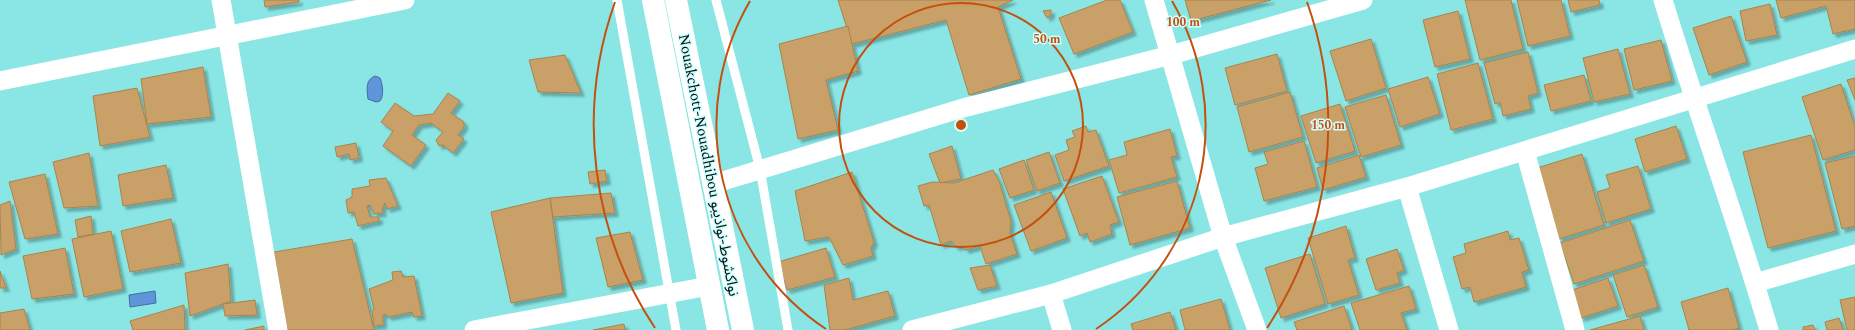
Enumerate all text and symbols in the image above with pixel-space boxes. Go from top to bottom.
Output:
text: 100 m [1166,13,1200,32]
text: 50 m [1033,30,1061,49]
street label: Nouakchott-Nouadhibou نواكشوط-نواذيبو [672,32,745,298]
text: 150 m [1311,116,1345,135]
centre of rings [954,118,968,132]

